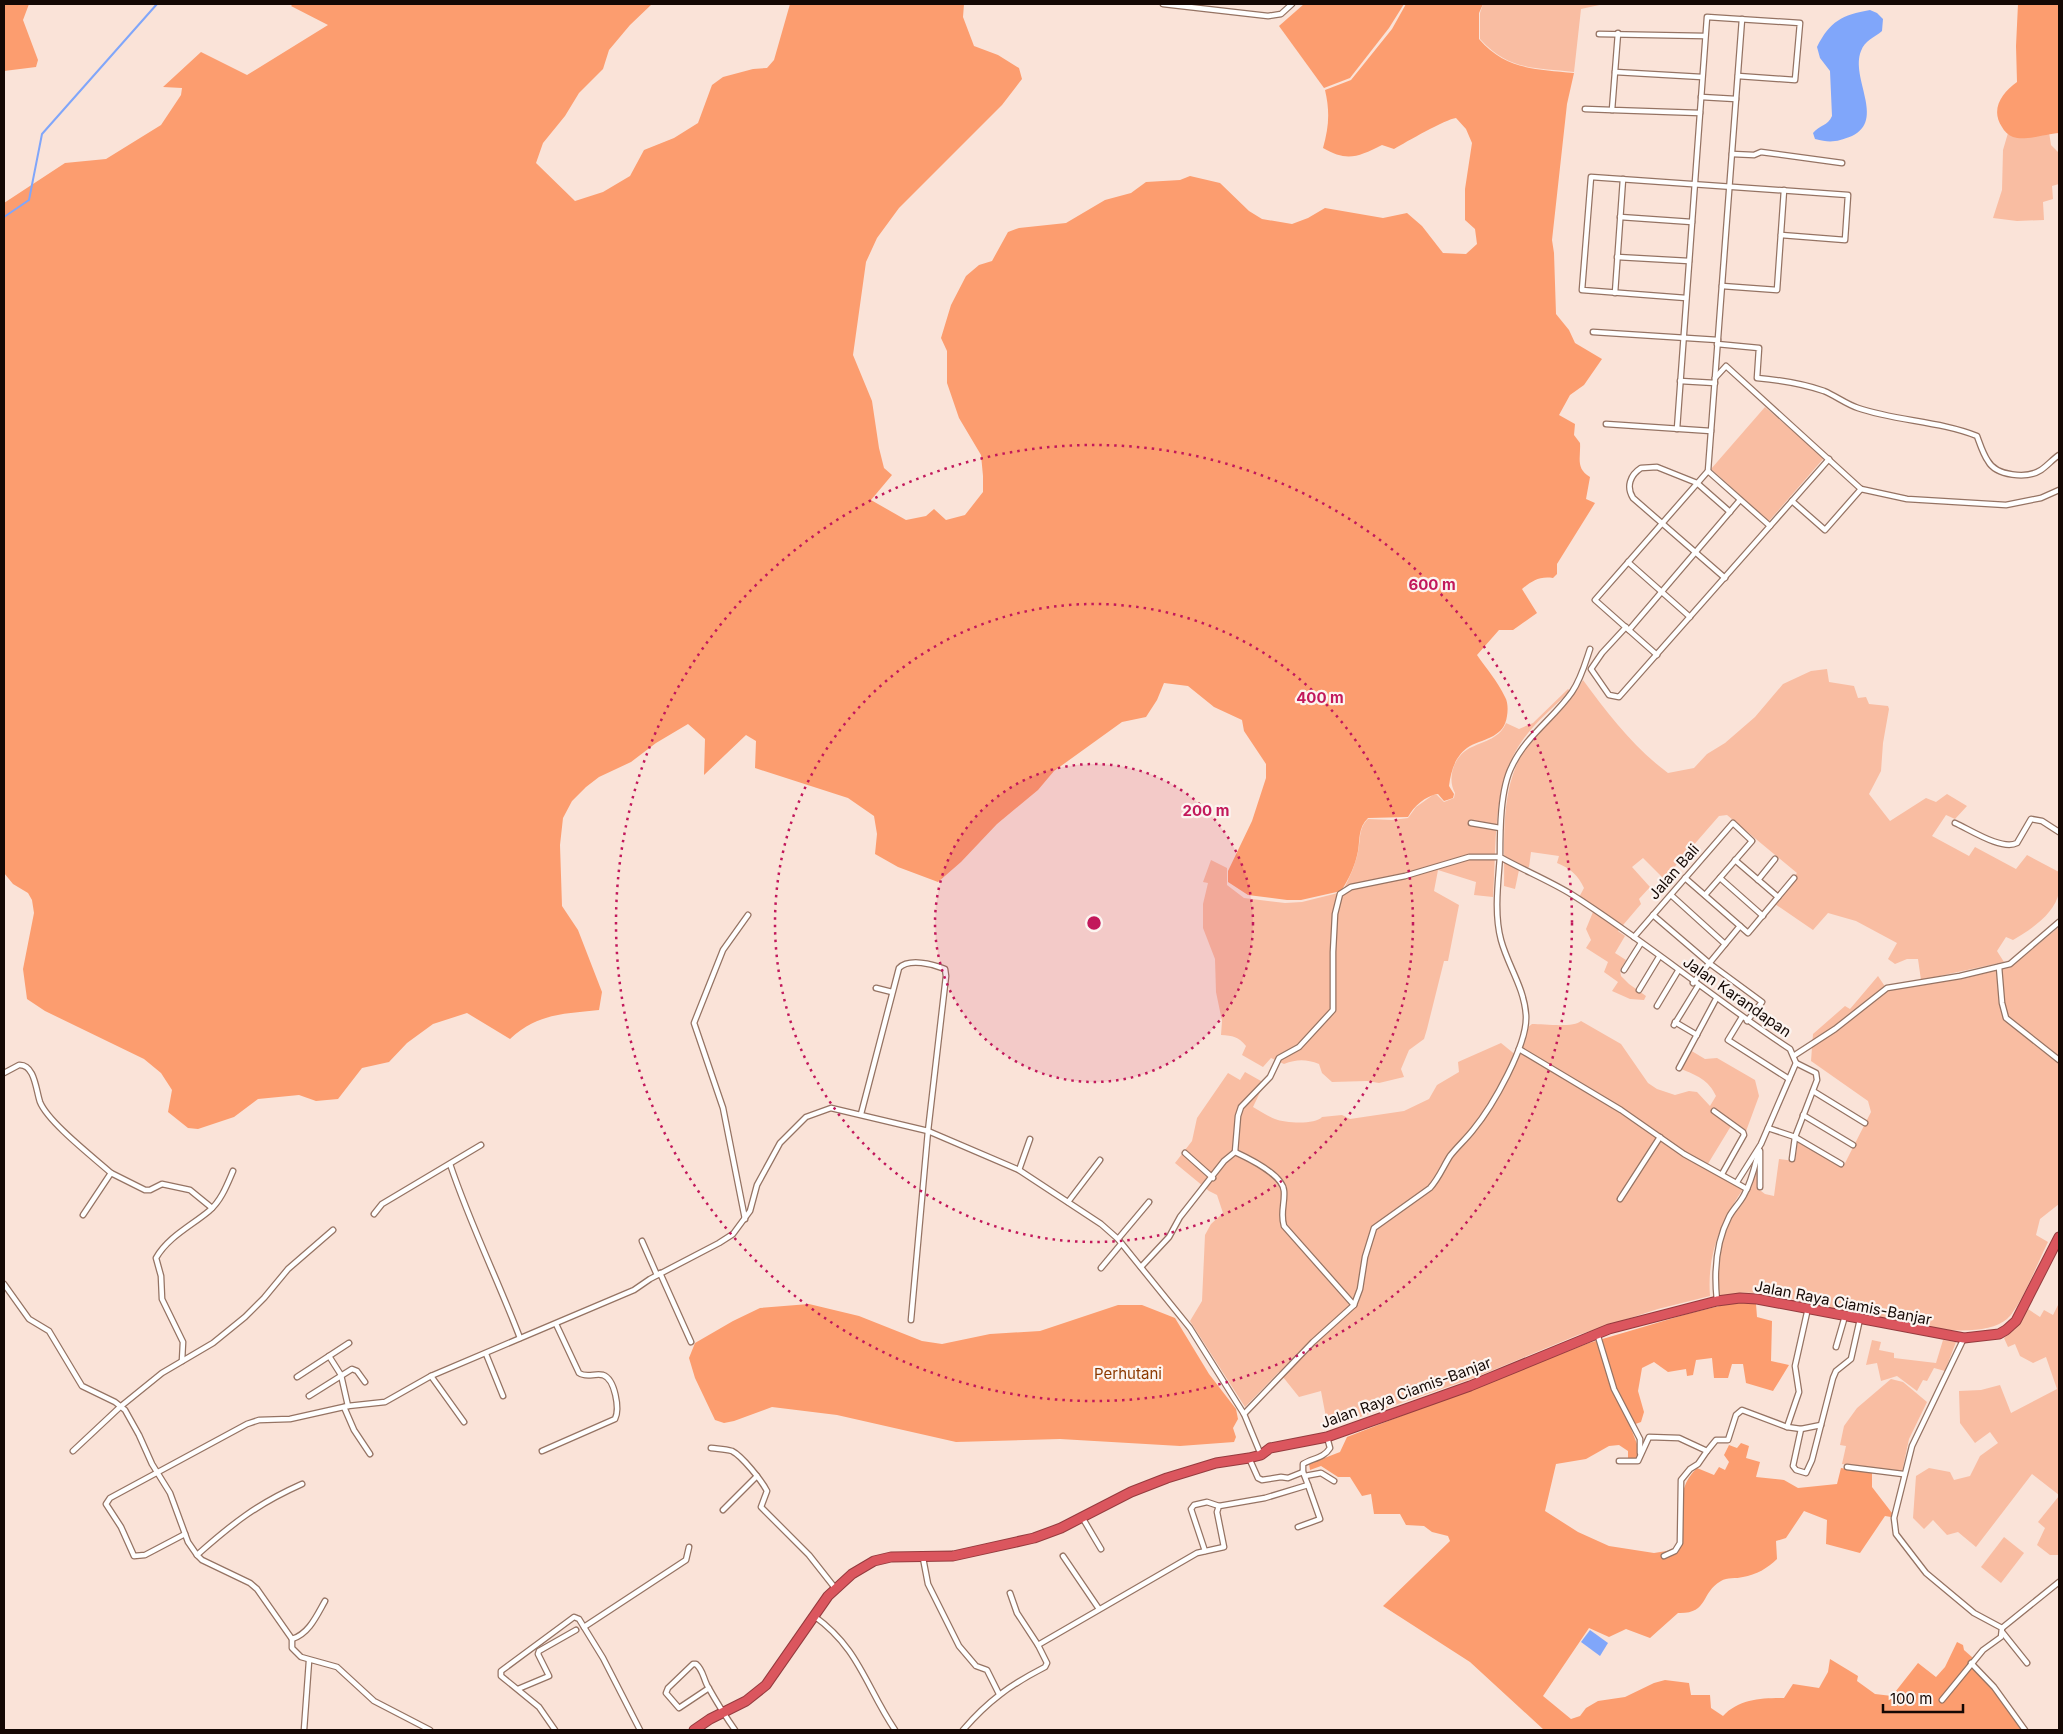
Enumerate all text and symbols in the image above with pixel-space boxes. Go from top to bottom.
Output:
text: 600 m [1408,575,1456,594]
text: 400 m [1296,688,1344,707]
text: 200 m [1183,801,1229,820]
street label: Jalan Bali [1644,840,1703,903]
centre of rings [1085,914,1103,932]
street label: Jalan Karandapan [1680,952,1795,1041]
street label: Jalan Raya Ciamis-Banjar [1753,1276,1934,1329]
street label: Jalan Raya Ciamis-Banjar [1318,1353,1494,1432]
park label: Perhutani [1094,1364,1162,1383]
scale bar [1883,1682,1963,1714]
text: 100 m [1890,1689,1932,1708]

